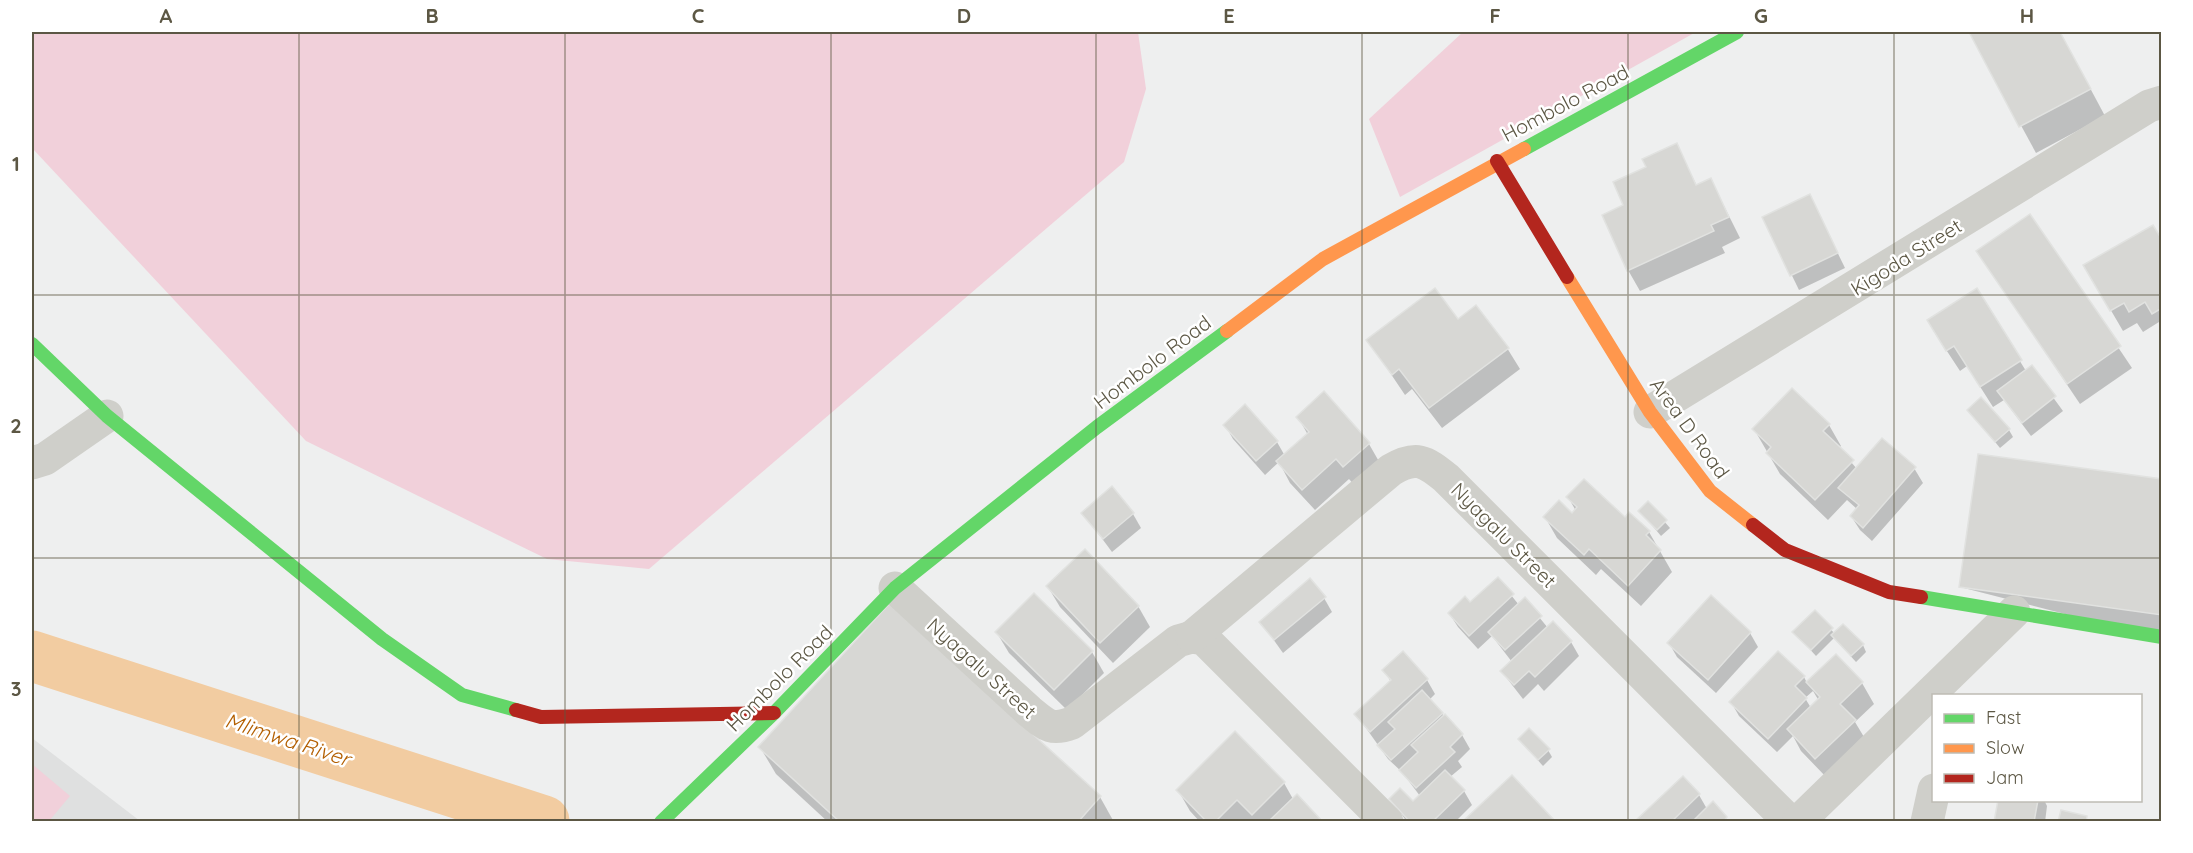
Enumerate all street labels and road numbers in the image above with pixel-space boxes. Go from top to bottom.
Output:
street label: Hombolo Road [1497,59,1633,147]
street label: Kigoda Street [1846,213,1966,301]
street label: Hombolo Road [1088,310,1216,414]
street label: Area D Road [1645,373,1735,483]
street label: Nyagalu Street [1446,477,1562,593]
street label: Nyagalu Street [922,612,1042,724]
street label: Hombolo Road [720,619,838,737]

